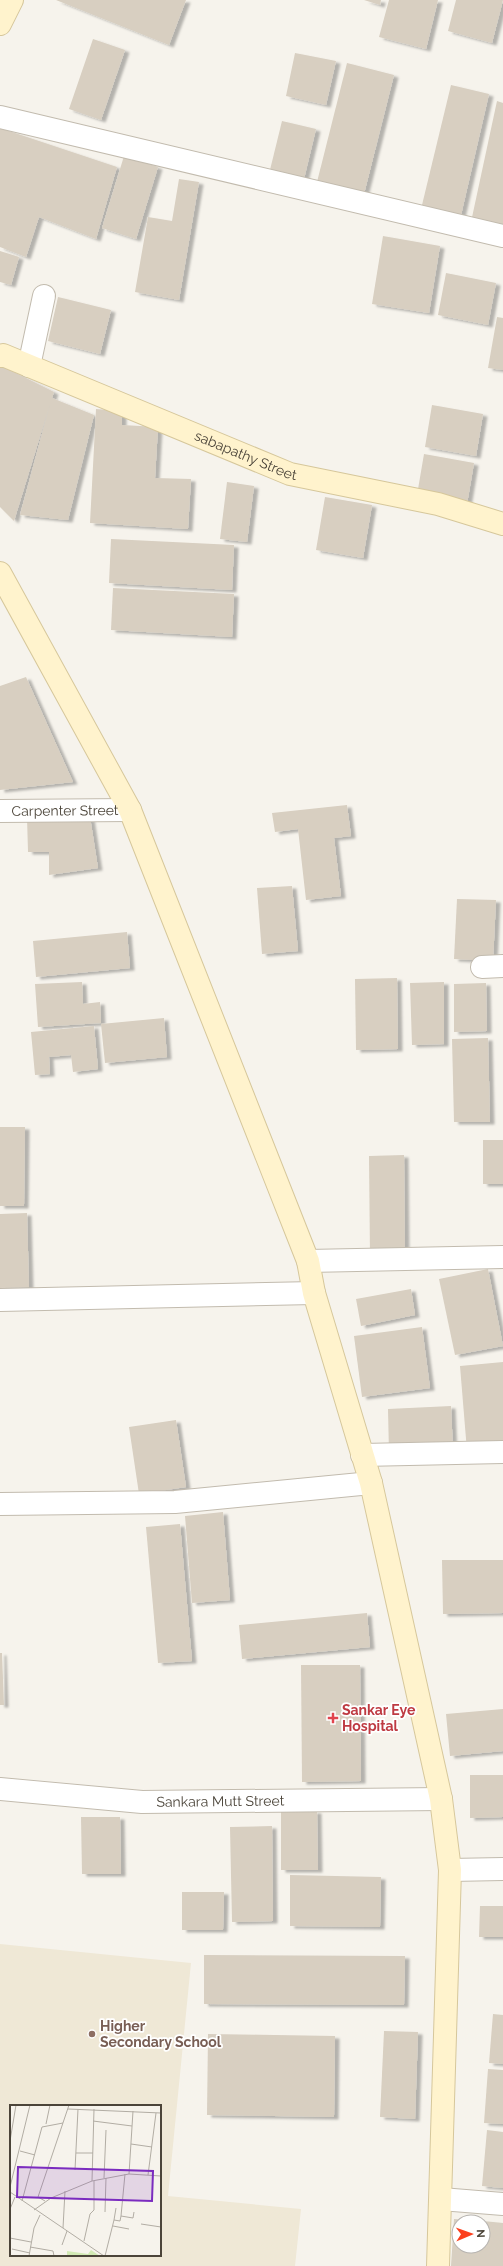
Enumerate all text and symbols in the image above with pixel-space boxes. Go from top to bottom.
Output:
street label: sabapathy Street [192,427,299,483]
street label: Carpenter Street [11,802,119,819]
place label: Sankar Eye Hospital [342,1702,416,1734]
marker: Sankar Eye Hospital [327,1712,339,1724]
street label: Sankara Mutt Street [156,1793,285,1810]
place label: Higher Secondary School [100,2018,222,2050]
marker: Higher Secondary School [87,2029,97,2039]
inset map [10,2105,161,2256]
north arrow [451,2214,491,2254]
text: N [474,2229,487,2238]

